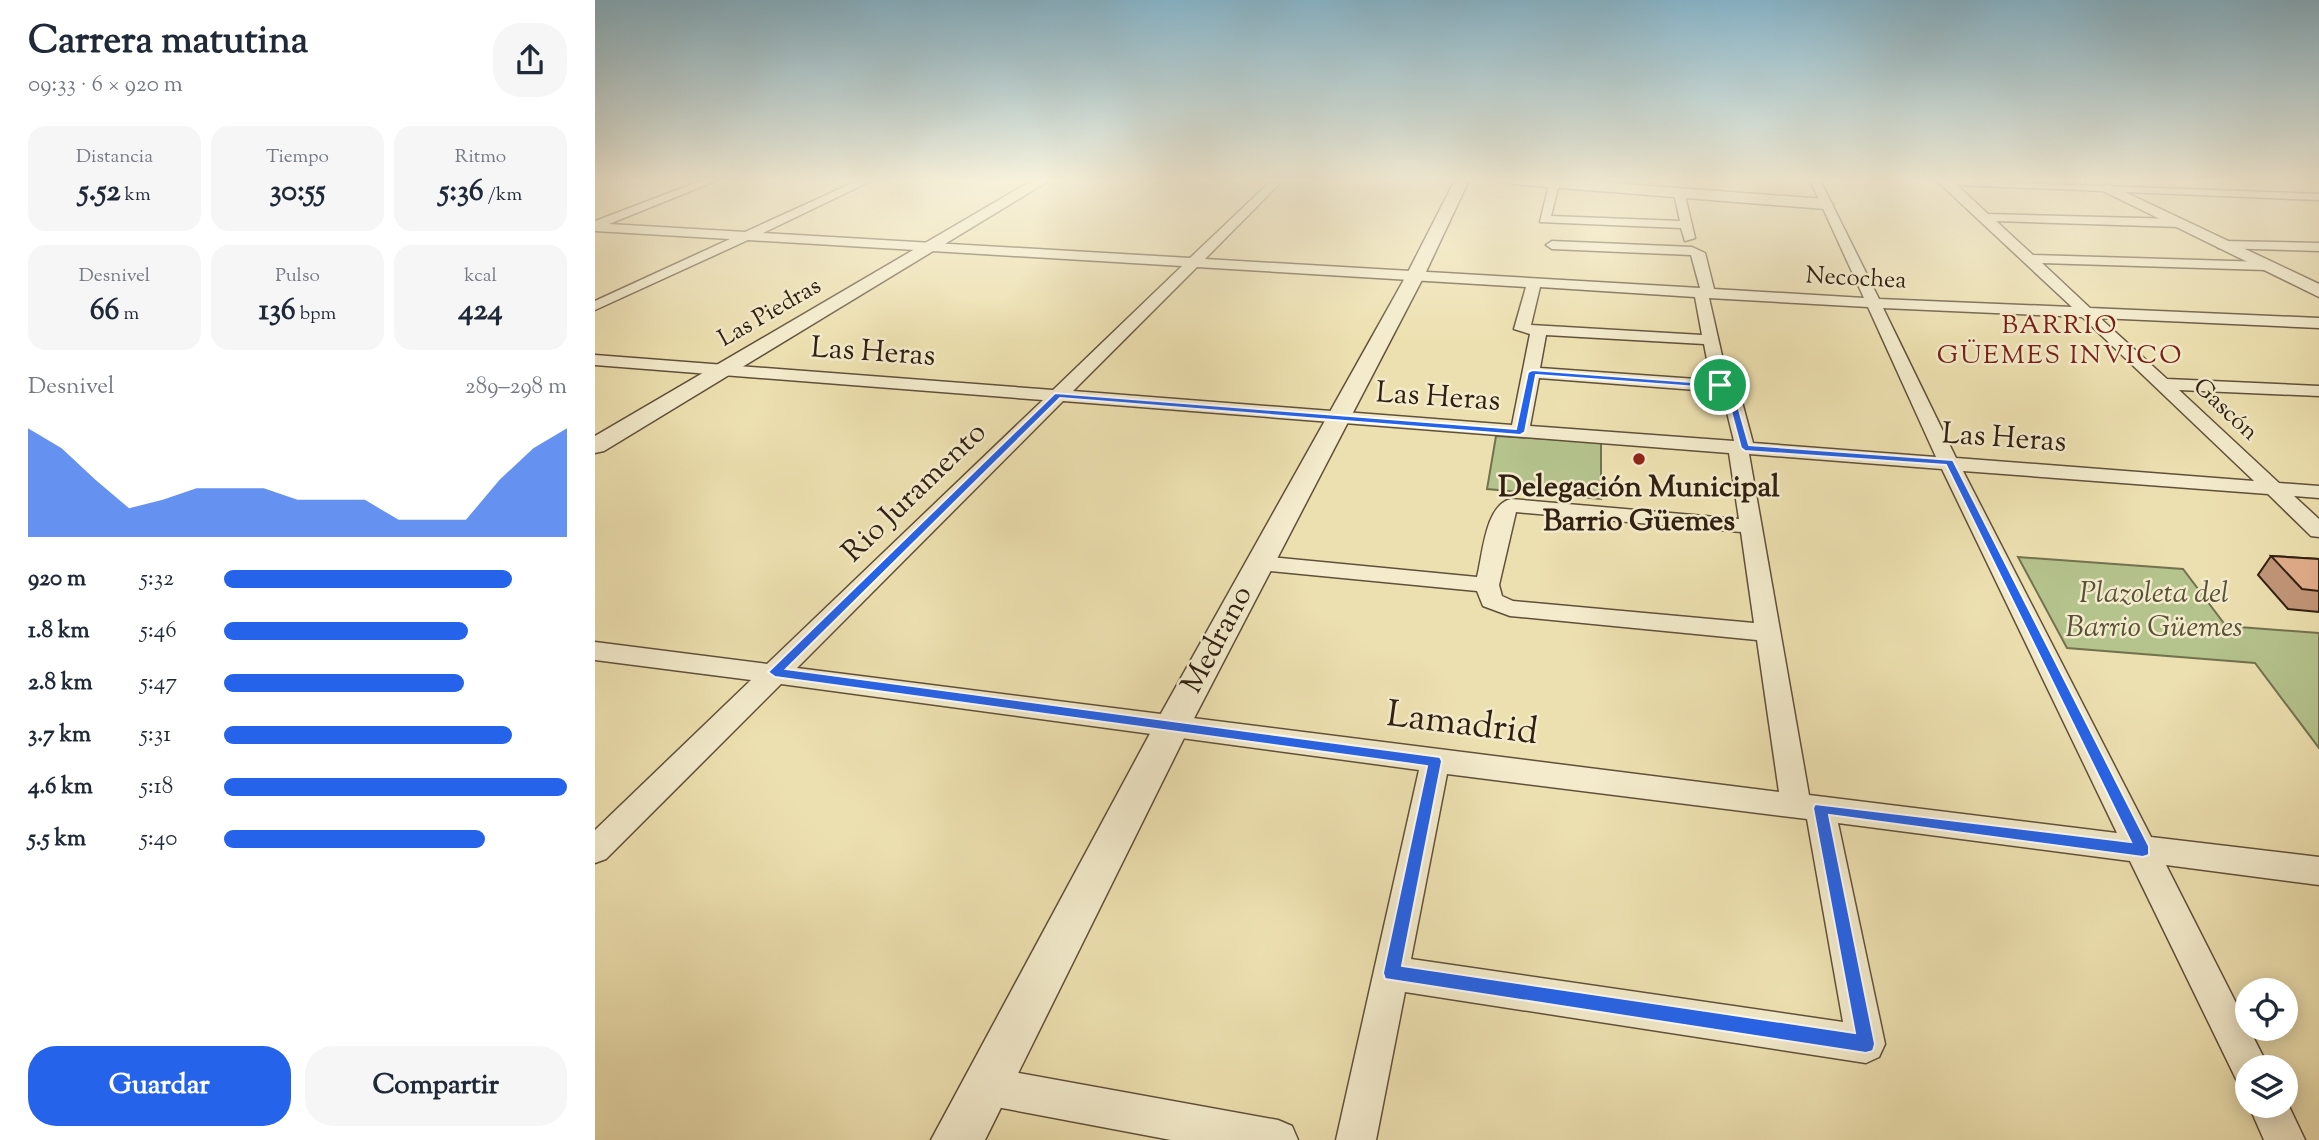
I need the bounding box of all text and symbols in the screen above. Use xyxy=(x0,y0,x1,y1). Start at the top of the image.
text: Carrera matutina xyxy=(28,16,308,70)
button: share xyxy=(493,23,567,97)
text: 09:33 · 6 × 920 m xyxy=(28,69,183,102)
text: Distancia xyxy=(76,144,153,171)
text: Tiempo xyxy=(266,144,329,171)
text: Ritmo xyxy=(455,144,506,171)
text: 5.52 xyxy=(78,171,121,214)
text: 30:55 xyxy=(269,171,326,214)
text: 5:36 xyxy=(439,171,484,214)
text: km xyxy=(121,182,151,209)
text: /km xyxy=(484,182,522,209)
street label: Necochea xyxy=(1805,259,1907,299)
text: Desnivel xyxy=(79,263,150,290)
text: Pulso xyxy=(275,263,320,290)
text: kcal xyxy=(464,263,497,290)
street label: Las Piedras xyxy=(712,270,828,356)
text: 66 xyxy=(90,290,120,333)
text: 136 xyxy=(259,290,296,333)
text: 424 xyxy=(458,290,503,333)
text: m xyxy=(120,301,139,328)
text: bpm xyxy=(296,301,336,328)
district label: BARRIO GÜEMES INVICO xyxy=(1937,308,2183,375)
street label: Las Heras xyxy=(809,327,937,379)
pin xyxy=(1690,355,1750,415)
icon: arrive xyxy=(1701,366,1739,404)
text: Desnivel xyxy=(28,371,114,404)
text: 289–298 m xyxy=(465,371,567,404)
street label: Gascón xyxy=(2185,371,2265,449)
street label: Las Heras xyxy=(1374,372,1502,424)
street label: Rio Juramento xyxy=(833,413,997,573)
street label: Las Heras xyxy=(1940,413,2068,465)
marker: Delegación Municipal Barrio Güemes xyxy=(1631,451,1647,467)
place label: Delegación Municipal Barrio Güemes xyxy=(1498,467,1780,544)
text: 920 m xyxy=(28,563,86,596)
text: 5:32 xyxy=(140,563,174,596)
park label: Plazoleta del Barrio Güemes xyxy=(2065,573,2243,650)
street label: Medrano xyxy=(1172,578,1264,702)
text: 1.8 km xyxy=(28,615,90,648)
text: 5:46 xyxy=(140,615,177,648)
text: 2.8 km xyxy=(28,667,93,700)
text: 5:47 xyxy=(140,667,177,700)
street label: Lamadrid xyxy=(1383,689,1541,761)
text: 3.7 km xyxy=(28,719,91,752)
text: 5:31 xyxy=(140,719,171,752)
text: 4.6 km xyxy=(28,771,93,804)
text: 5:18 xyxy=(140,771,173,804)
text: 5.5 km xyxy=(28,823,86,856)
text: 5:40 xyxy=(140,823,177,856)
map controls xyxy=(2235,978,2298,1118)
button: locate xyxy=(2235,978,2298,1041)
button: Guardar xyxy=(28,1046,291,1126)
button: Compartir xyxy=(305,1046,567,1126)
button: layers xyxy=(2235,1055,2298,1118)

